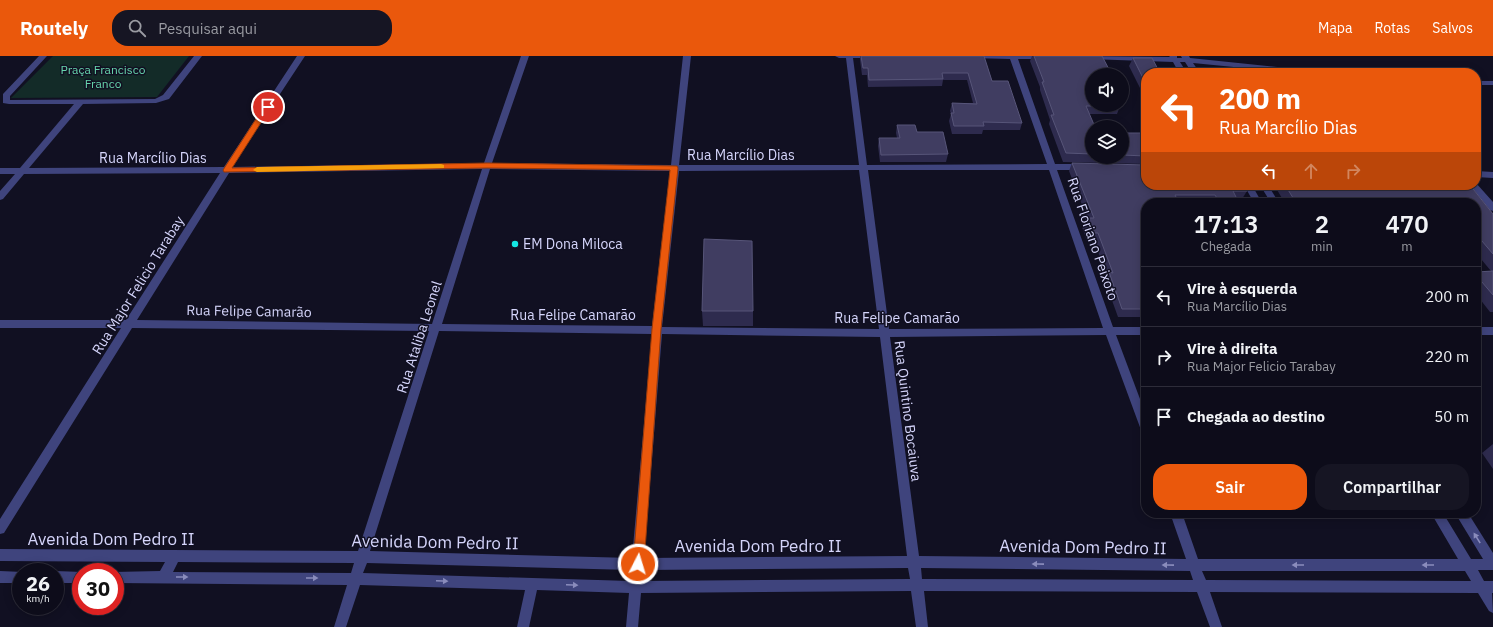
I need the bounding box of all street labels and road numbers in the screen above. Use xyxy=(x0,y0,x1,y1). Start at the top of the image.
street label: Rua Marcílio Dias xyxy=(687,146,795,164)
street label: Rua Marcílio Dias xyxy=(99,149,207,167)
street label: Rua Floriano Peixoto xyxy=(1063,175,1123,303)
street label: Rua Major Felicio Tarabay xyxy=(88,212,188,358)
street label: Rua Ataliba Leonel xyxy=(392,278,446,395)
street label: Rua Felipe Camarão xyxy=(186,301,312,321)
street label: Rua Felipe Camarão xyxy=(510,306,636,324)
street label: Rua Felipe Camarão xyxy=(834,309,960,327)
street label: Rua Quintino Bocaiuva xyxy=(890,340,926,483)
street label: Avenida Dom Pedro II xyxy=(27,528,195,550)
street label: Avenida Dom Pedro II xyxy=(351,530,519,554)
street label: Avenida Dom Pedro II xyxy=(674,535,842,557)
street label: Avenida Dom Pedro II xyxy=(999,535,1167,559)

